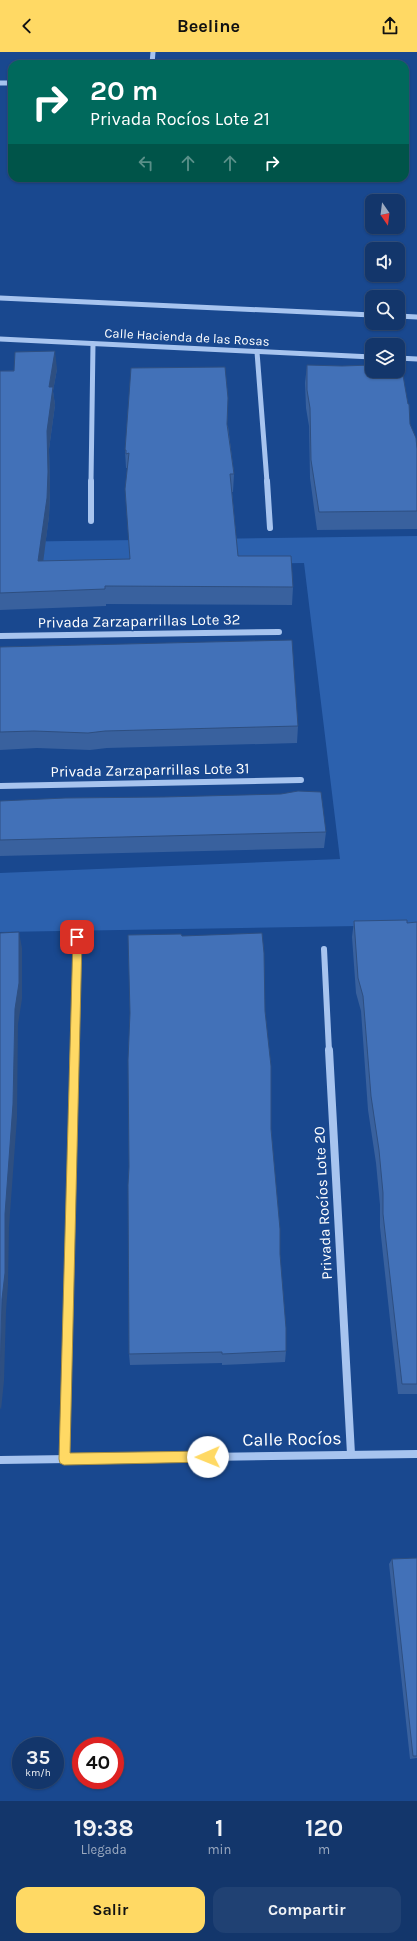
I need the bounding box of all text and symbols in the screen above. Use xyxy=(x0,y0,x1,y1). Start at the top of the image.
icon: back xyxy=(16,15,38,37)
text: Beeline xyxy=(177,15,240,37)
icon: share xyxy=(379,15,401,37)
text: 20 m xyxy=(90,74,158,107)
icon: right xyxy=(24,76,76,128)
text: Privada Rocíos Lote 21 xyxy=(90,108,270,130)
icon: left xyxy=(135,152,157,174)
icon: ahead xyxy=(177,152,199,174)
icon: ahead xyxy=(219,152,241,174)
icon: right xyxy=(261,152,283,174)
north arrow xyxy=(365,194,405,234)
map controls xyxy=(365,194,405,378)
button: sound xyxy=(365,242,405,282)
button: search xyxy=(365,290,405,330)
street label: Calle Hacienda de las Rosas xyxy=(104,325,270,349)
button: layers xyxy=(365,338,405,378)
street label: Privada Zarzaparrillas Lote 32 xyxy=(37,610,241,632)
street label: Privada Zarzaparrillas Lote 31 xyxy=(50,759,250,781)
pin xyxy=(60,920,94,954)
icon: arrive xyxy=(66,926,88,948)
street label: Privada Rocíos Lote 20 xyxy=(310,1126,336,1280)
street label: Calle Rocíos xyxy=(242,1427,342,1451)
position arrow xyxy=(187,1436,229,1478)
speed limit sign: 40 xyxy=(72,1737,124,1789)
text: 35 xyxy=(26,1746,50,1769)
text: km/h xyxy=(25,1767,51,1779)
text: 19:38 xyxy=(74,1814,134,1842)
text: 1 xyxy=(215,1814,224,1842)
text: 120 xyxy=(305,1814,343,1842)
text: Llegada xyxy=(81,1842,127,1857)
text: min xyxy=(207,1842,231,1857)
text: m xyxy=(318,1842,330,1857)
button: Salir xyxy=(16,1887,205,1933)
button: Compartir xyxy=(213,1887,401,1933)

